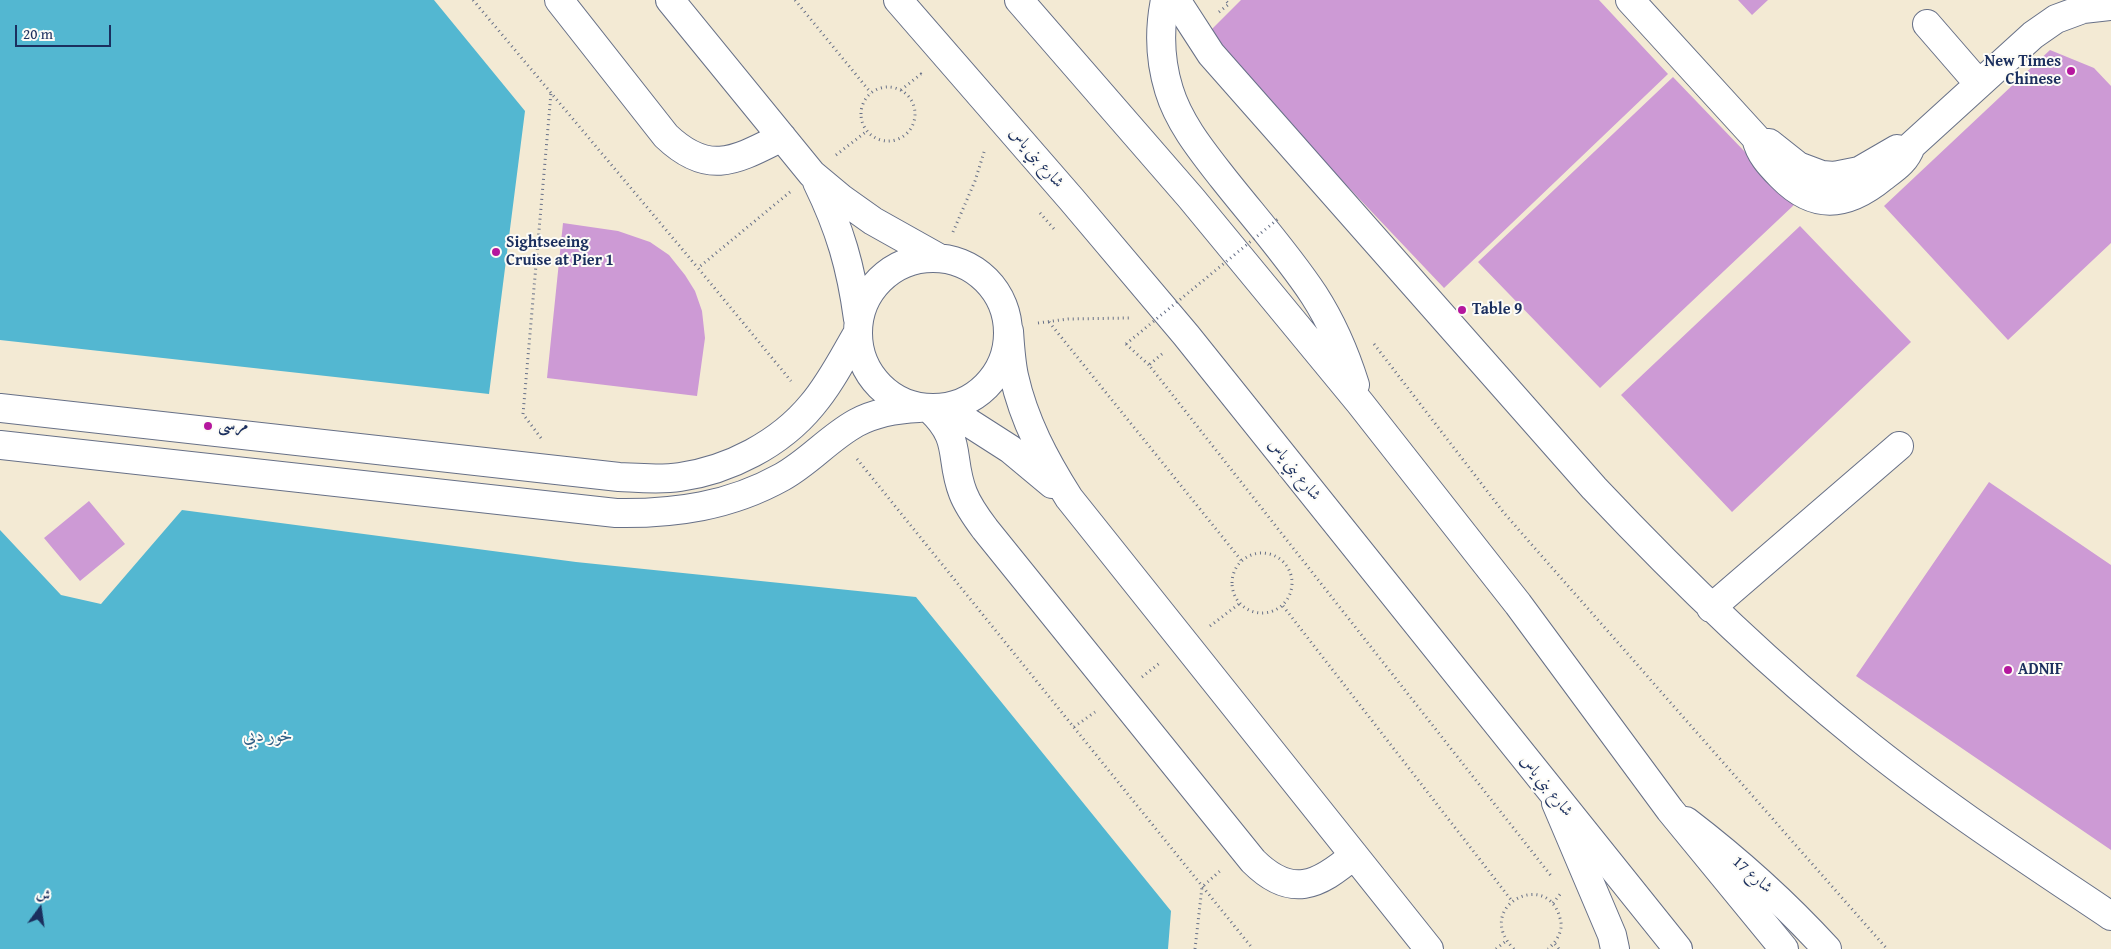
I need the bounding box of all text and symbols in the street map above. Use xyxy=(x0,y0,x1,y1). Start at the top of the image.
scale bar xyxy=(18,15,114,47)
text: 20 m xyxy=(23,23,53,44)
place label: New Times Chinese xyxy=(1985,52,2061,90)
marker: New Times Chinese xyxy=(2065,65,2077,77)
street label: شارع بني ياس xyxy=(1005,124,1067,192)
place label: Sightseeing Cruise at Pier 1 xyxy=(506,233,614,271)
marker: Sightseeing Cruise at Pier 1 xyxy=(490,246,502,258)
place label: Table 9 xyxy=(1472,300,1522,320)
marker: Table 9 xyxy=(1456,304,1468,316)
place label: مرسی xyxy=(218,416,248,436)
marker: مرسی xyxy=(202,420,214,432)
street label: شارع بني ياس xyxy=(1263,435,1325,505)
place label: ADNIF xyxy=(2018,660,2063,680)
marker: ADNIF xyxy=(2002,664,2014,676)
water label: خور دبي xyxy=(243,725,293,747)
street label: شارع بني ياس xyxy=(1515,751,1577,821)
street label: شارع 17 xyxy=(1728,852,1776,898)
text: ش xyxy=(34,883,53,906)
north arrow xyxy=(15,884,65,934)

